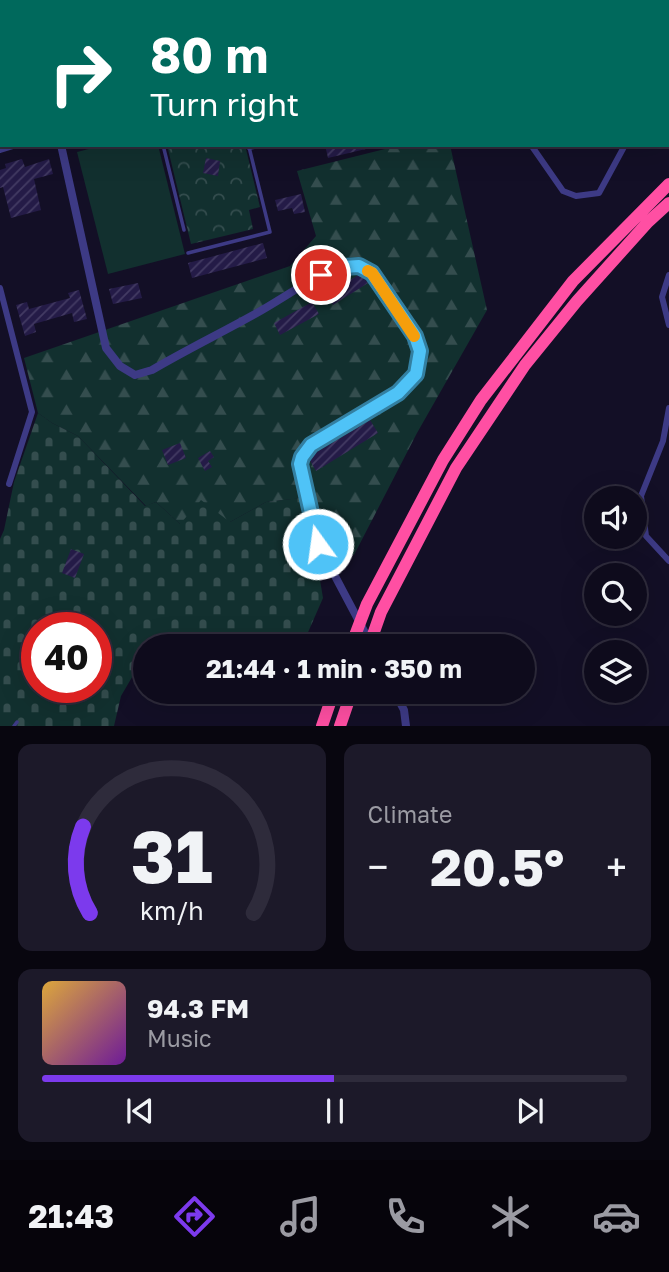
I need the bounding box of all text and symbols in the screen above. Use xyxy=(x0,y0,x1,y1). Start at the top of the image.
text: 80 m xyxy=(150,25,268,84)
icon: right xyxy=(35,28,126,119)
text: Turn right xyxy=(150,85,299,123)
pin xyxy=(291,245,351,305)
icon: arrive xyxy=(302,256,340,294)
map controls xyxy=(584,486,647,703)
button: sound xyxy=(584,486,647,549)
position arrow xyxy=(281,507,355,581)
button: search xyxy=(584,563,647,626)
speed limit sign: 40 xyxy=(21,612,112,703)
button: layers xyxy=(584,640,647,703)
text: 21:44 · 1 min · 350 m xyxy=(206,653,462,684)
text: Climate xyxy=(368,800,452,828)
text: 31 xyxy=(131,813,213,900)
text: 20.5° xyxy=(430,835,564,897)
text: − xyxy=(368,844,388,889)
text: + xyxy=(606,844,627,889)
text: km/h xyxy=(140,895,204,926)
text: 94.3 FM xyxy=(147,993,249,1024)
text: Music xyxy=(147,1024,212,1052)
icon: previous xyxy=(121,1092,159,1130)
icon: pause xyxy=(316,1092,354,1130)
icon: next xyxy=(511,1092,549,1130)
icon: directions xyxy=(170,1192,219,1241)
icon: music xyxy=(276,1192,325,1241)
icon: phone xyxy=(381,1192,430,1241)
icon: climate xyxy=(486,1192,535,1241)
icon: car xyxy=(592,1192,641,1241)
text: 21:43 xyxy=(28,1197,114,1235)

